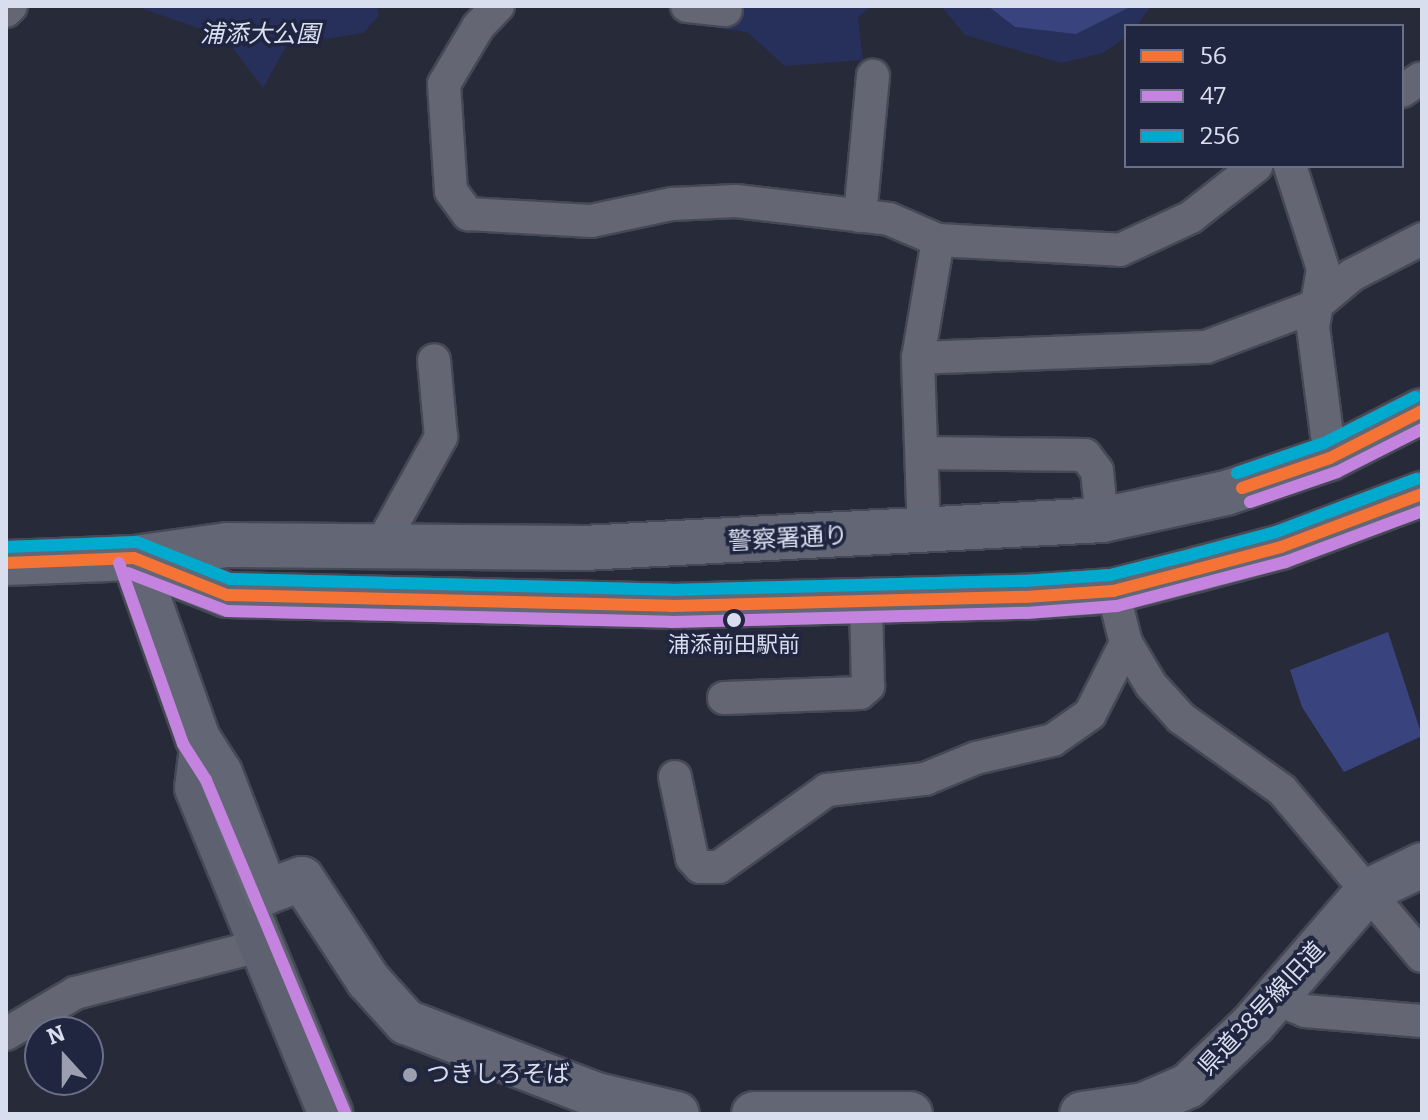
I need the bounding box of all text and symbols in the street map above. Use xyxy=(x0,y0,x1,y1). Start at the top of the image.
park label: 浦添大公園 xyxy=(200,21,320,49)
legend xyxy=(1124,24,1404,168)
text: 56 xyxy=(1200,42,1227,70)
text: 47 xyxy=(1200,82,1226,110)
text: 256 xyxy=(1200,122,1240,150)
street label: 警察署通り xyxy=(727,521,849,557)
marker: 浦添前田駅前 xyxy=(726,612,742,628)
place label: 浦添前田駅前 xyxy=(668,632,800,658)
street label: 県道38号線旧道 xyxy=(1193,936,1331,1082)
north arrow xyxy=(24,1016,104,1096)
text: N xyxy=(43,1019,69,1051)
place label: つきしろそば xyxy=(426,1061,570,1089)
marker: つきしろそば xyxy=(401,1066,419,1084)

